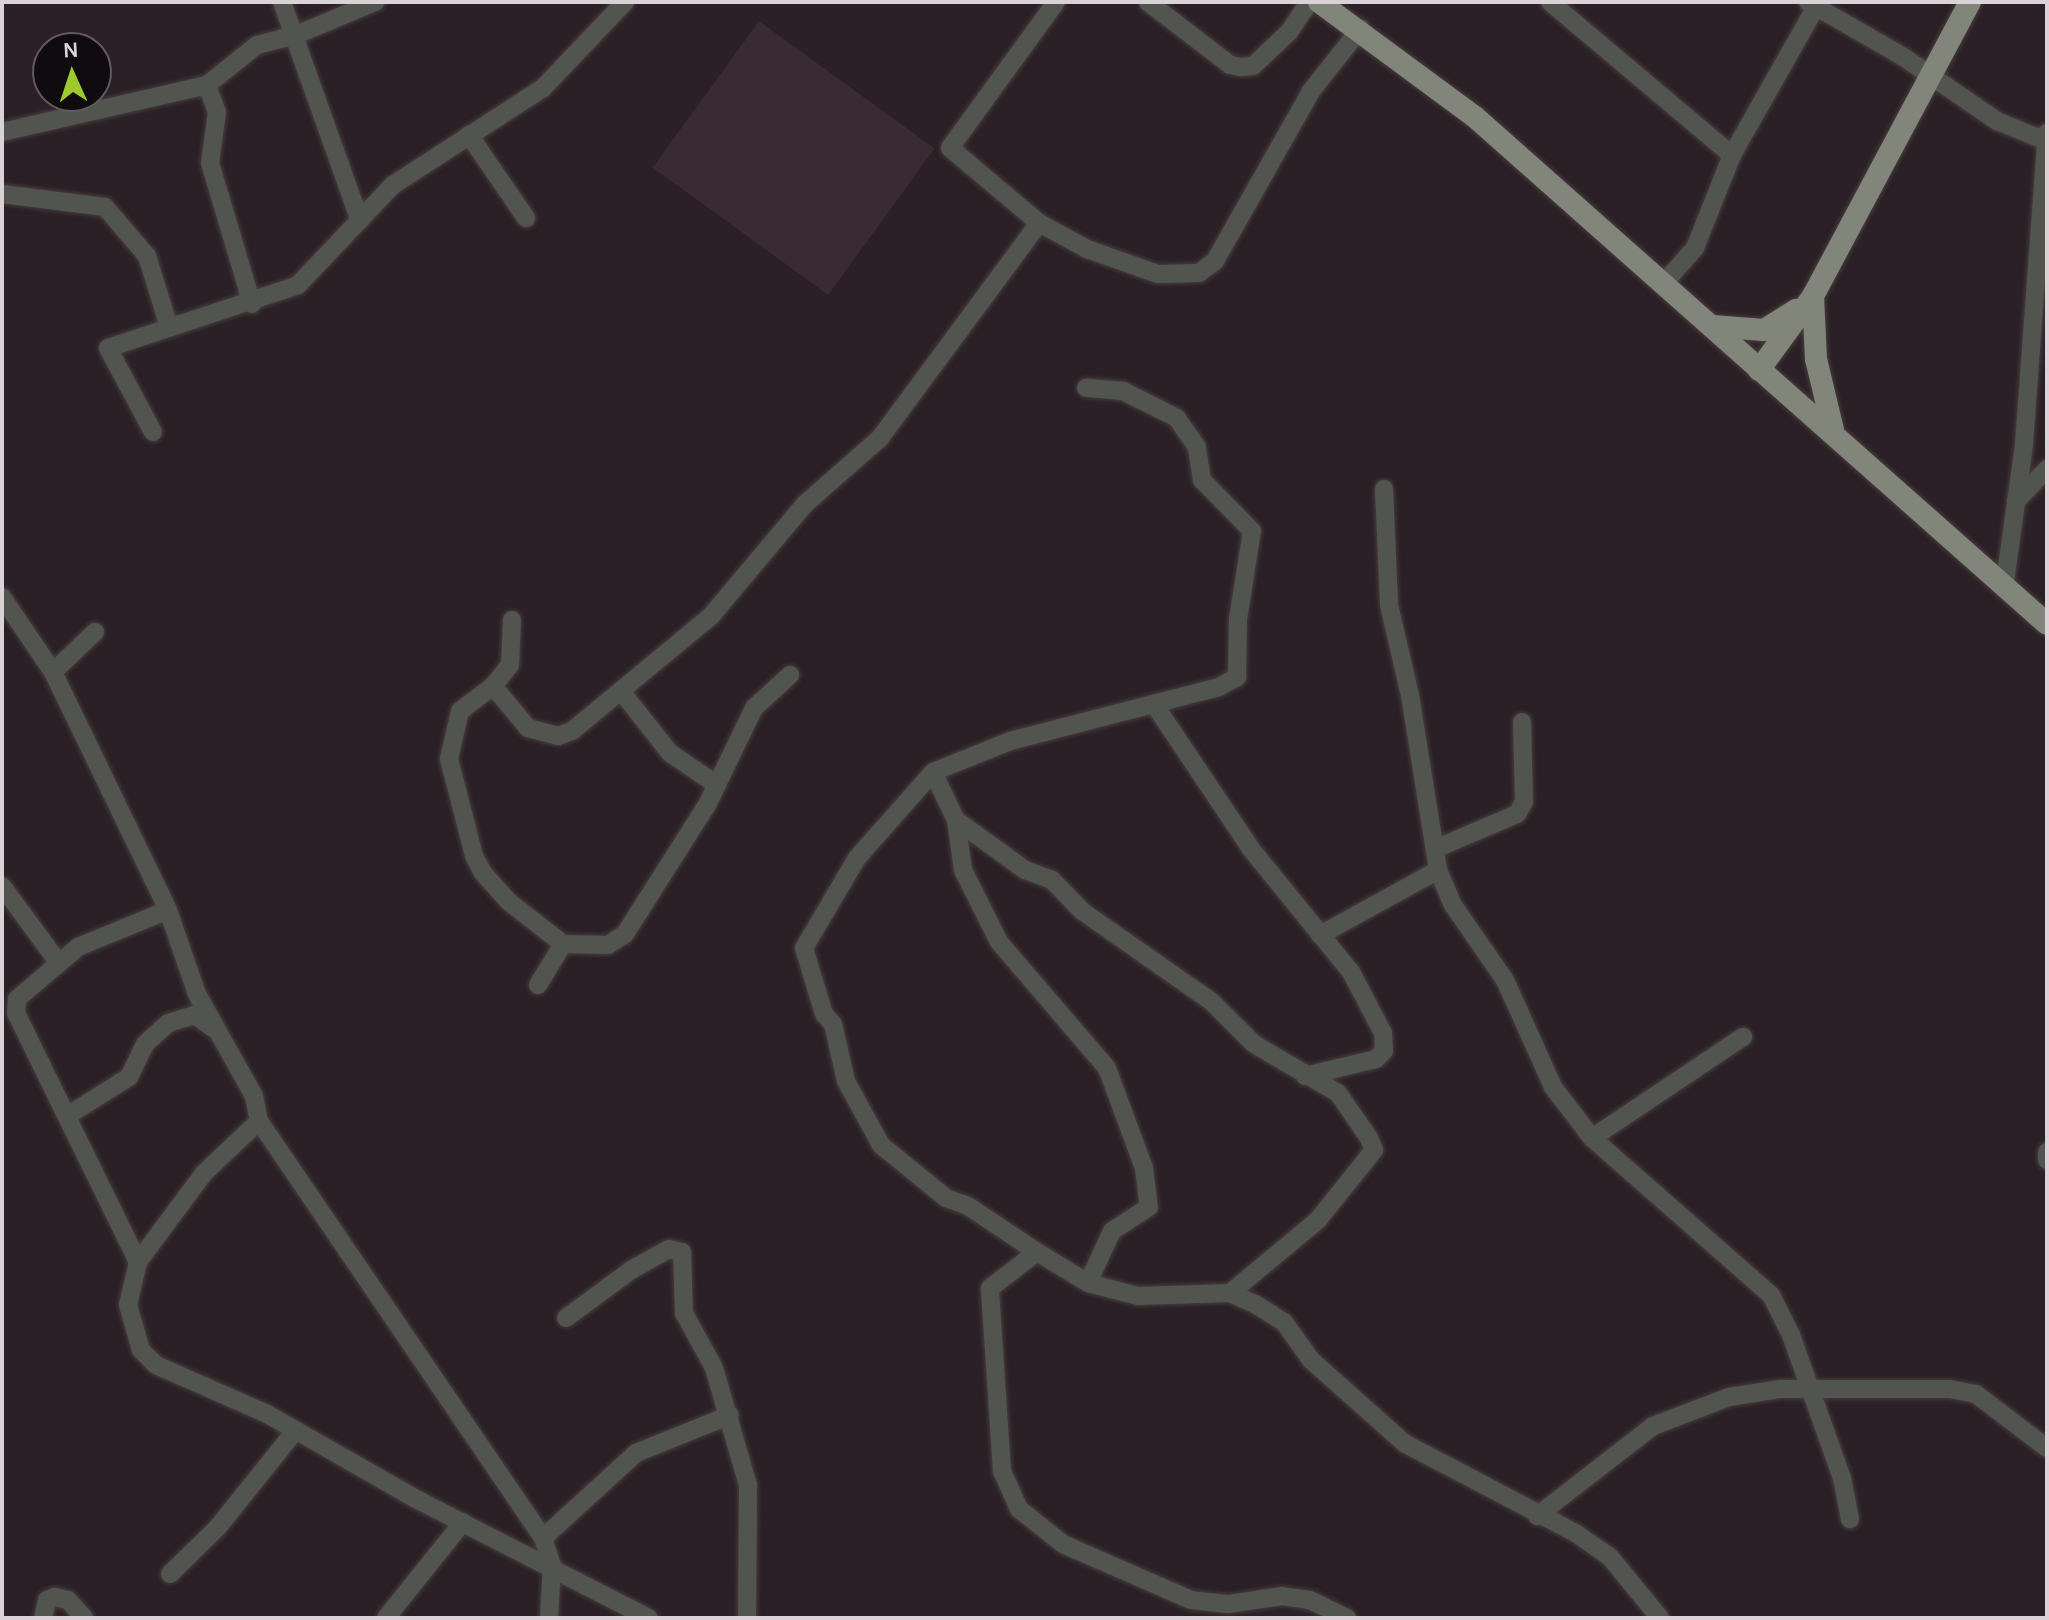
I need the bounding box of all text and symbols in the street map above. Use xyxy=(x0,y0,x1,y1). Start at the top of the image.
north arrow xyxy=(32,32,112,112)
text: N xyxy=(62,37,79,63)

